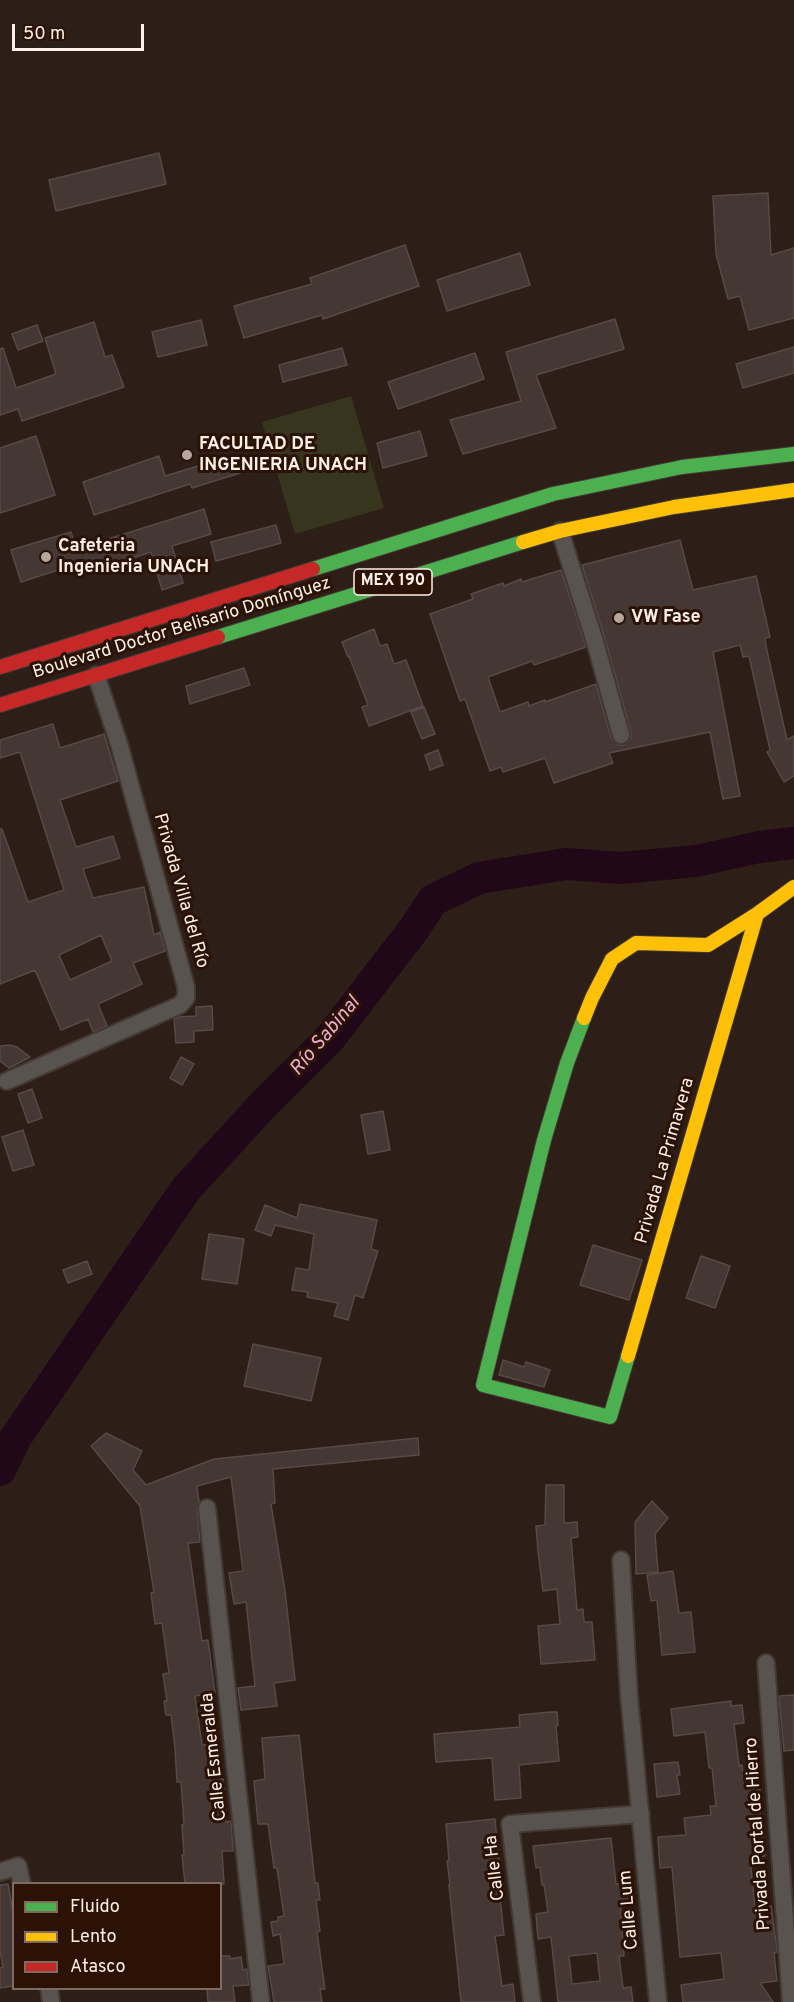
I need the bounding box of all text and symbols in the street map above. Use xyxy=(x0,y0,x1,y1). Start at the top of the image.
scale bar xyxy=(15,12,147,50)
text: 50 m xyxy=(23,23,65,46)
place label: FACULTAD DE INGENIERIA UNACH xyxy=(199,434,367,476)
marker: FACULTAD DE INGENIERIA UNACH xyxy=(180,448,194,462)
place label: Cafeteria Ingenieria UNACH xyxy=(58,536,209,578)
marker: Cafeteria Ingenieria UNACH xyxy=(39,550,53,564)
road number: MEX 190 xyxy=(354,569,432,595)
street label: Boulevard Doctor Belisario Domínguez xyxy=(30,573,334,685)
place label: VW Fase xyxy=(631,607,701,629)
marker: VW Fase xyxy=(612,611,626,625)
street label: Privada Villa del Río xyxy=(148,811,212,971)
water label: Río Sabinal xyxy=(286,992,366,1082)
street label: Privada La Primavera xyxy=(632,1076,700,1246)
street label: Calle Esmeralda xyxy=(198,1692,232,1822)
street label: Privada Portal de Hierro xyxy=(741,1737,777,1931)
street label: Calle Ha xyxy=(481,1834,511,1902)
street label: Calle Lum xyxy=(616,1869,644,1951)
legend xyxy=(12,1882,222,1990)
text: Fluido xyxy=(70,1896,120,1919)
text: Lento xyxy=(70,1926,116,1949)
text: Atasco xyxy=(70,1956,126,1979)

